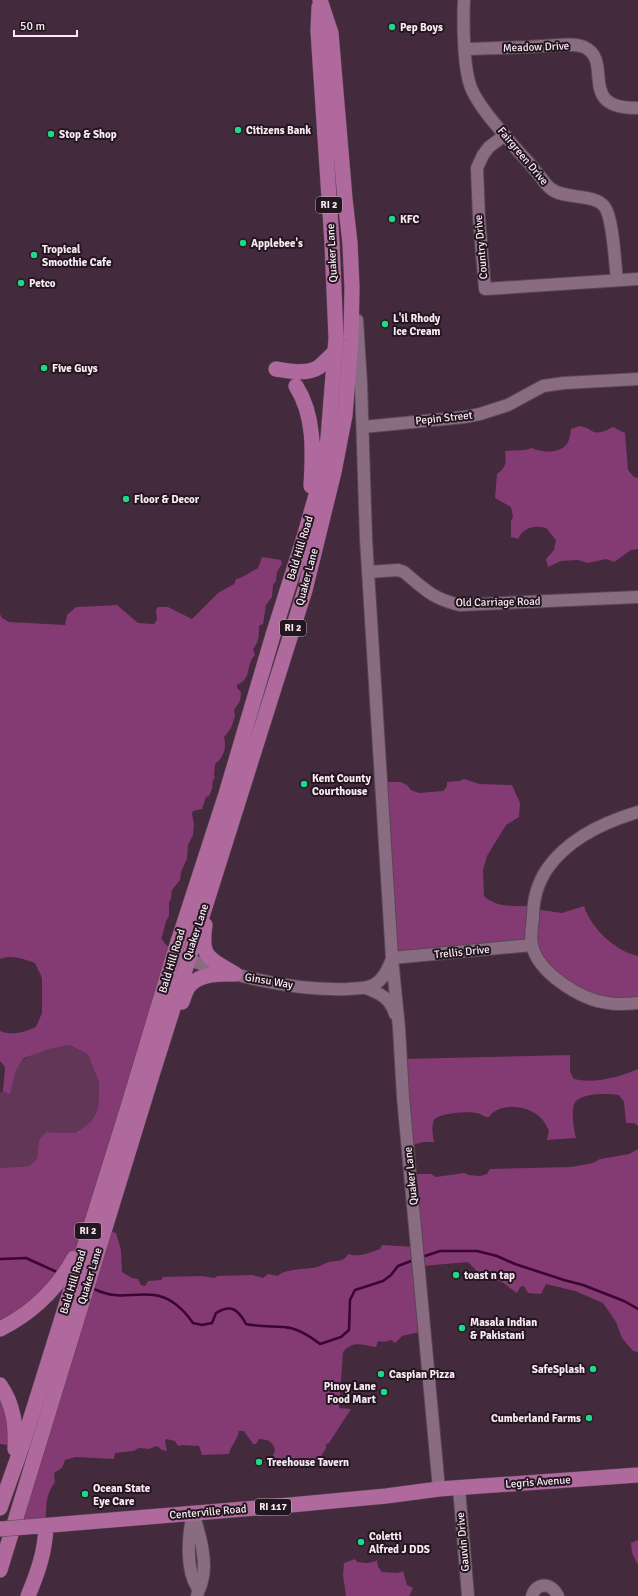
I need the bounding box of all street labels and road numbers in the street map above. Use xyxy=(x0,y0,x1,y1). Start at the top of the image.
street label: Meadow Drive xyxy=(503,39,569,55)
street label: Fairgreen Drive xyxy=(495,124,551,188)
road number: RI 2 xyxy=(316,197,342,213)
street label: Country Drive xyxy=(472,214,490,280)
street label: Quaker Lane xyxy=(324,223,340,283)
street label: Pepin Street xyxy=(415,409,473,427)
street label: Bald Hill Road xyxy=(284,514,316,582)
street label: Quaker Lane xyxy=(293,547,321,607)
street label: Old Carriage Road xyxy=(455,595,541,609)
road number: RI 2 xyxy=(280,620,306,636)
street label: Quaker Lane xyxy=(181,902,211,962)
street label: Bald Hill Road xyxy=(156,927,188,995)
street label: Trellis Drive xyxy=(434,943,490,961)
street label: Ginsu Way xyxy=(244,970,295,992)
street label: Quaker Lane xyxy=(401,1146,421,1206)
road number: RI 2 xyxy=(75,1223,101,1239)
street label: Quaker Lane xyxy=(75,1246,105,1306)
street label: Bald Hill Road xyxy=(57,1248,89,1316)
street label: Legris Avenue xyxy=(505,1473,571,1491)
road number: RI 117 xyxy=(255,1499,291,1515)
street label: Centerville Road xyxy=(169,1502,247,1522)
street label: Gauvin Drive xyxy=(454,1512,472,1572)

